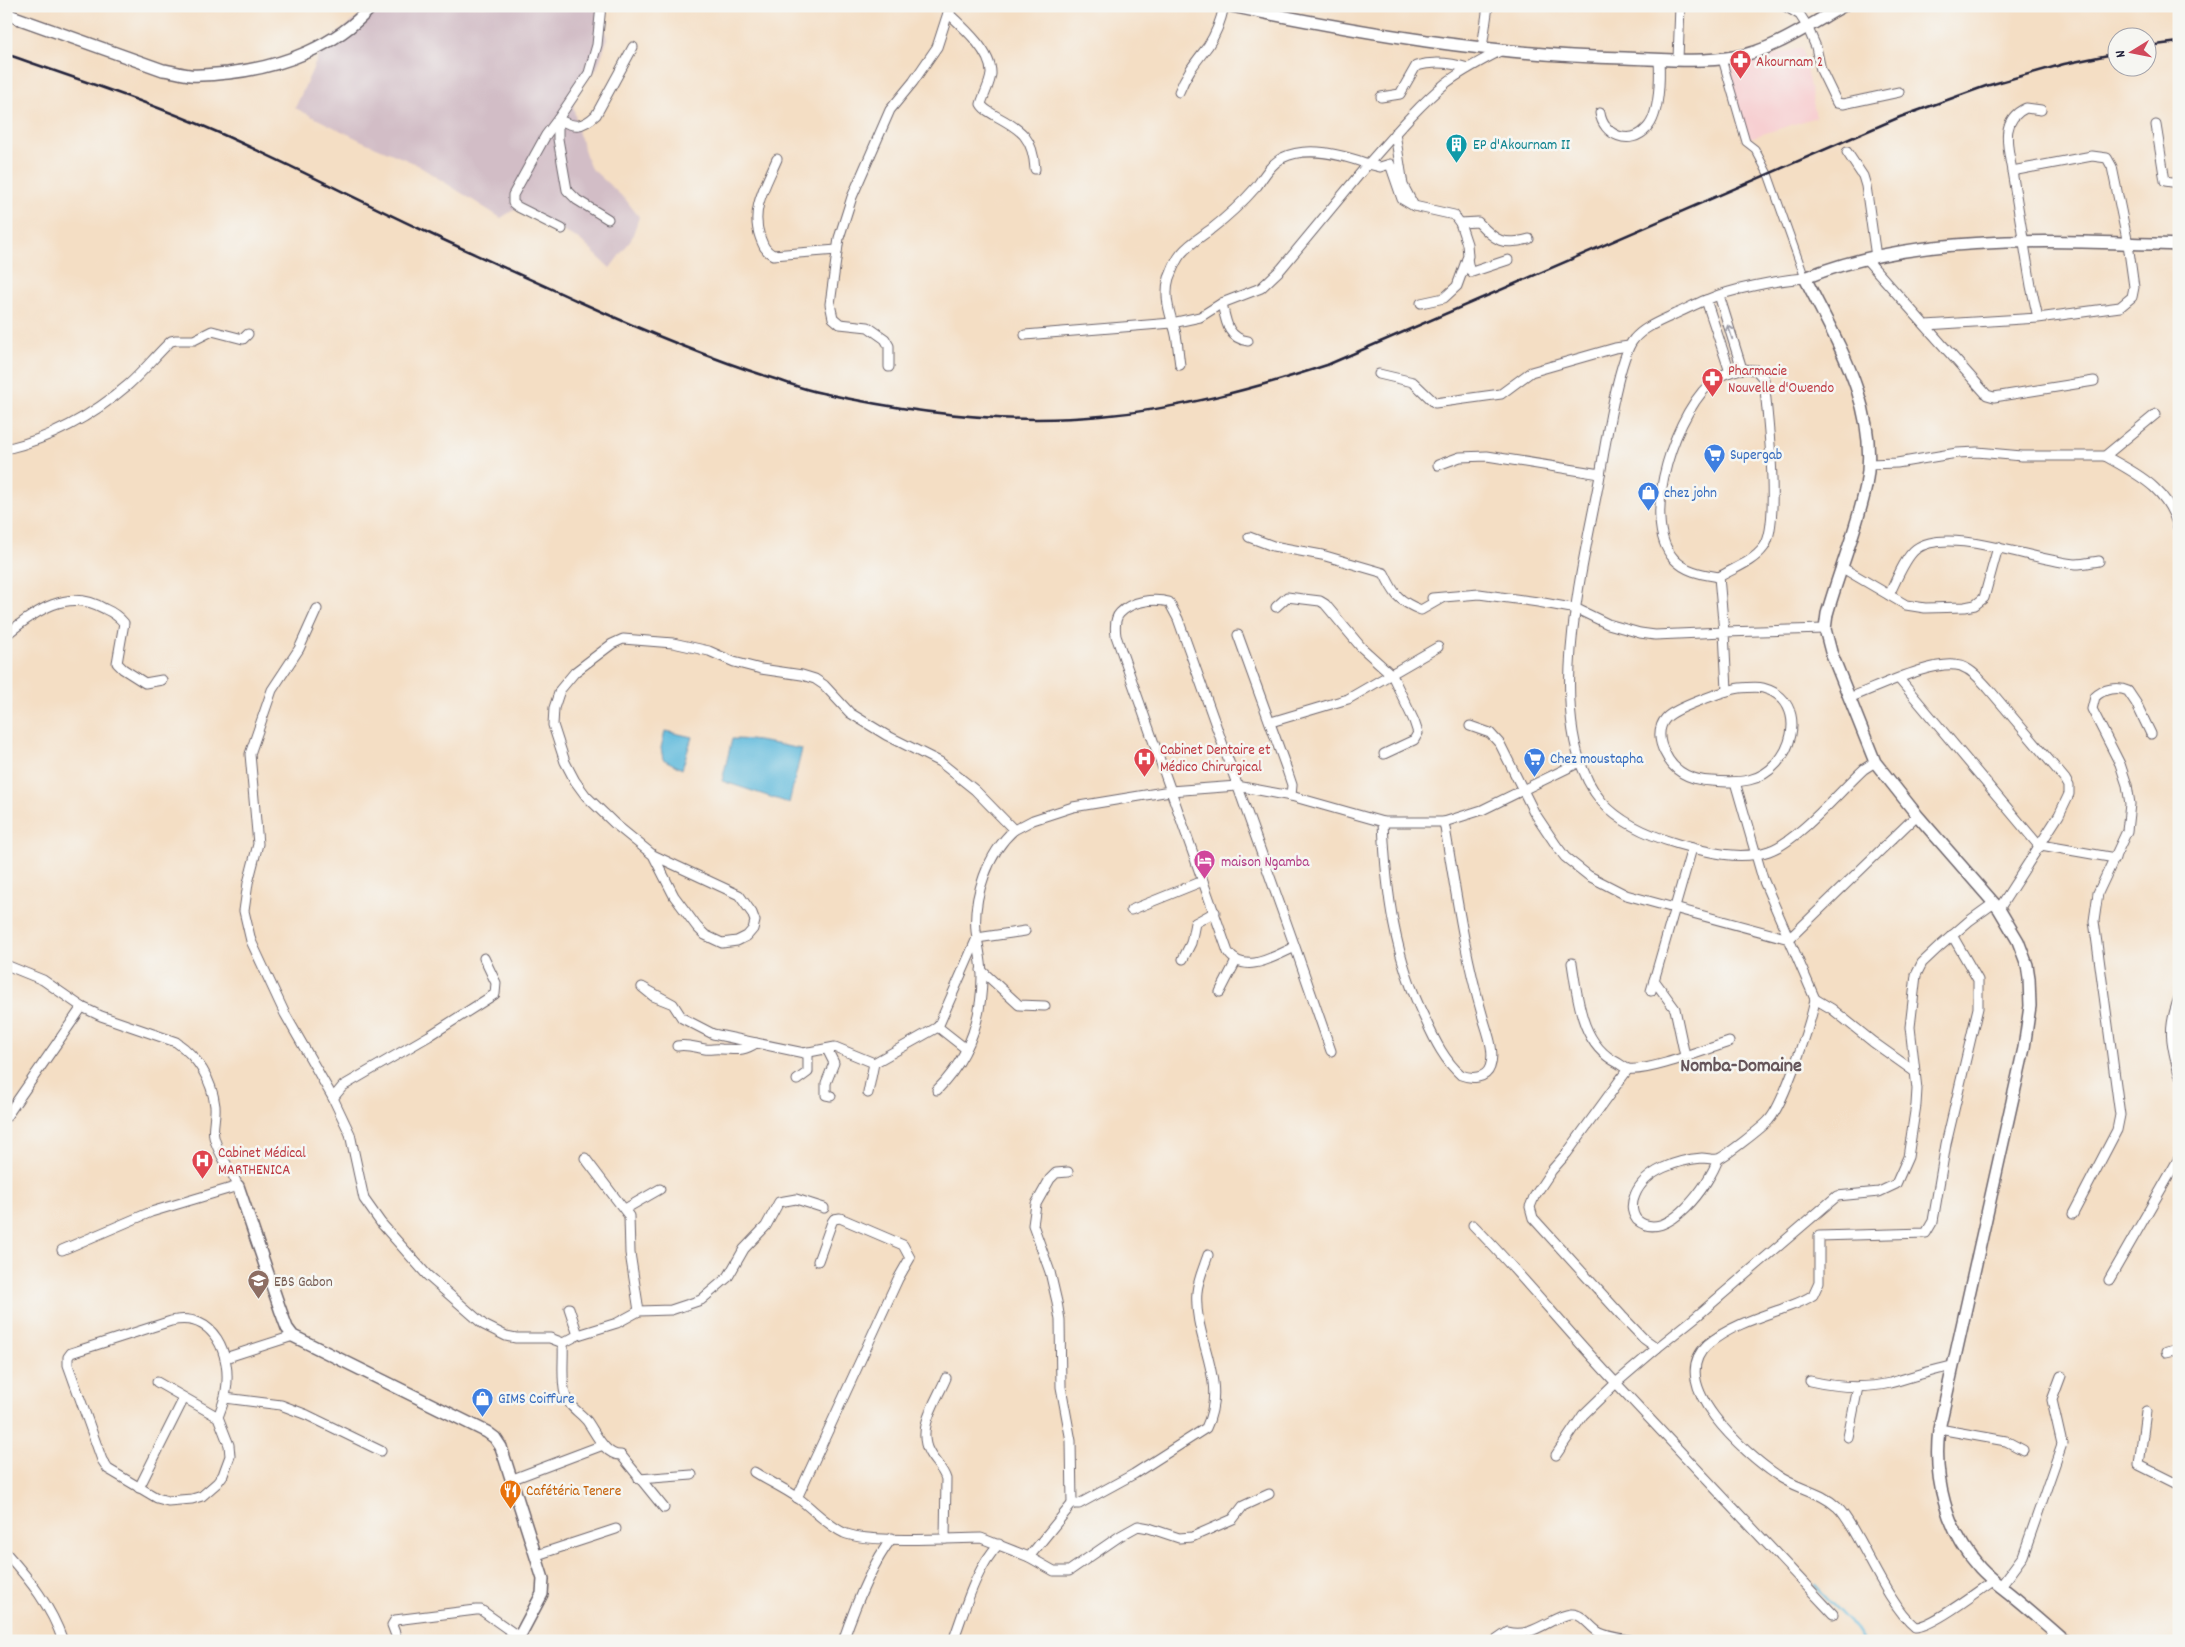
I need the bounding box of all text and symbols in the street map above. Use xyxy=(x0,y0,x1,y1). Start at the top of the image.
north arrow xyxy=(2108,28,2158,78)
pharmacy icon: Akournam 2 xyxy=(1728,49,1752,80)
text: N xyxy=(2111,49,2132,59)
place label: Akournam 2 xyxy=(1756,52,1823,74)
building icon: EP d'Akournam II xyxy=(1445,132,1469,163)
place label: EP d'Akournam II xyxy=(1473,135,1570,157)
one-way arrow xyxy=(1725,324,1735,340)
place label: Pharmacie Nouvelle d'Owendo xyxy=(1728,361,1834,400)
pharmacy icon: Pharmacie Nouvelle d'Owendo xyxy=(1700,367,1724,398)
supermarket icon: Supergab xyxy=(1702,442,1726,473)
place label: Supergab xyxy=(1730,445,1782,467)
shop icon: chez john xyxy=(1636,480,1660,511)
place label: chez john xyxy=(1664,483,1717,505)
place label: Cabinet Dentaire et Médico Chirurgical xyxy=(1160,740,1271,779)
hospital icon: Cabinet Dentaire et Médico Chirurgical xyxy=(1132,746,1156,777)
supermarket icon: Chez moustapha xyxy=(1522,746,1546,777)
place label: Chez moustapha xyxy=(1550,749,1644,771)
hotel icon: maison Ngamba xyxy=(1193,849,1217,880)
place label: maison Ngamba xyxy=(1221,852,1310,874)
district label: Nomba-Domaine xyxy=(1680,1053,1802,1081)
place label: Cabinet Médical MARTHENICA xyxy=(218,1143,306,1182)
hospital icon: Cabinet Médical MARTHENICA xyxy=(190,1149,214,1180)
school or university icon: EBS Gabon xyxy=(246,1269,270,1300)
place label: EBS Gabon xyxy=(274,1272,333,1294)
shop icon: GIMS Coiffure xyxy=(470,1386,494,1417)
place label: GIMS Coiffure xyxy=(498,1389,575,1411)
restaurant icon: Cafétéria Tenere xyxy=(498,1478,522,1509)
place label: Cafétéria Tenere xyxy=(526,1481,622,1503)

